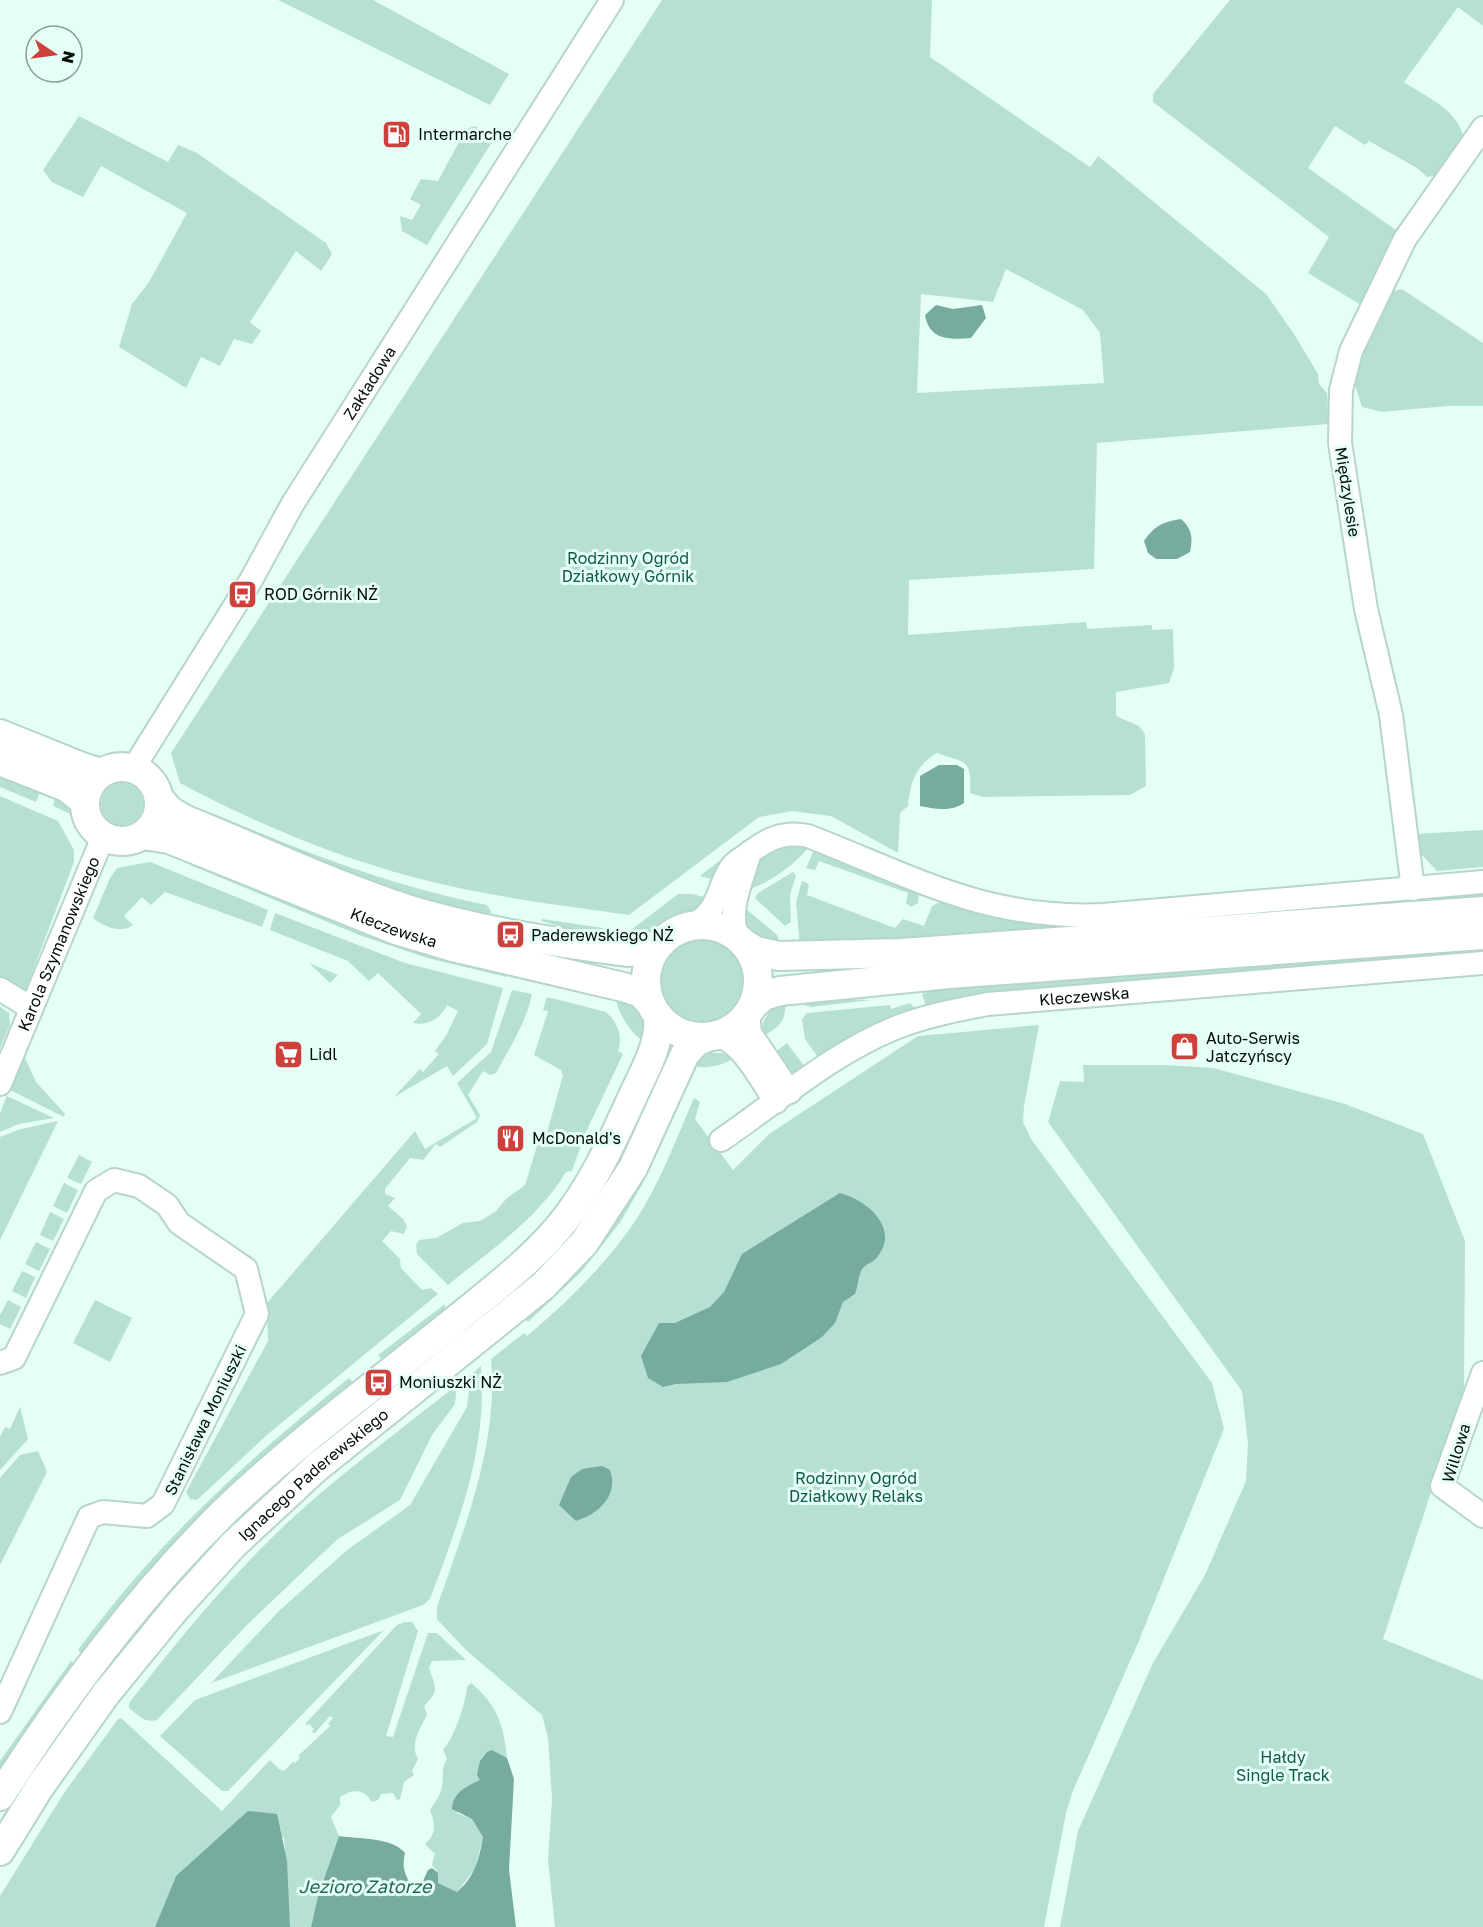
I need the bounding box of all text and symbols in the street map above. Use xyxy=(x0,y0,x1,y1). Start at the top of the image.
north arrow xyxy=(24,24,84,84)
text: N xyxy=(58,49,80,66)
fuel station icon: Intermarche xyxy=(381,118,413,150)
place label: Intermarche xyxy=(418,124,512,144)
street label: Zakładowa xyxy=(339,342,400,423)
street label: Międzylesie xyxy=(1331,446,1365,538)
park label: Rodzinny Ogród Działkowy Górnik xyxy=(562,548,694,586)
bus stop icon: ROD Górnik NŻ xyxy=(227,578,259,610)
place label: ROD Górnik NŻ xyxy=(264,584,378,604)
street label: Karola Szymanowskiego xyxy=(13,853,104,1034)
street label: Kleczewska xyxy=(348,903,440,952)
bus stop icon: Paderewskiego NŻ xyxy=(494,919,526,951)
place label: Paderewskiego NŻ xyxy=(531,925,674,945)
street label: Kleczewska xyxy=(1038,982,1130,1010)
place label: Auto-Serwis Jatczyńscy xyxy=(1206,1028,1300,1066)
shop icon: Auto-Serwis Jatczyńscy xyxy=(1169,1031,1201,1063)
supermarket icon: Lidl xyxy=(272,1038,304,1070)
place label: Lidl xyxy=(309,1044,337,1064)
restaurant icon: McDonald's xyxy=(495,1122,527,1154)
place label: McDonald's xyxy=(532,1128,621,1148)
street label: Stanisława Moniuszki xyxy=(160,1341,250,1499)
bus stop icon: Moniuszki NŻ xyxy=(362,1366,394,1398)
place label: Moniuszki NŻ xyxy=(399,1372,502,1392)
street label: Ignacego Paderewskiego xyxy=(234,1404,392,1545)
street label: Willowa xyxy=(1438,1421,1474,1485)
park label: Rodzinny Ogród Działkowy Relaks xyxy=(789,1468,923,1506)
park label: Hałdy Single Track xyxy=(1236,1747,1330,1785)
water label: Jezioro Zatorze xyxy=(299,1875,433,1897)

